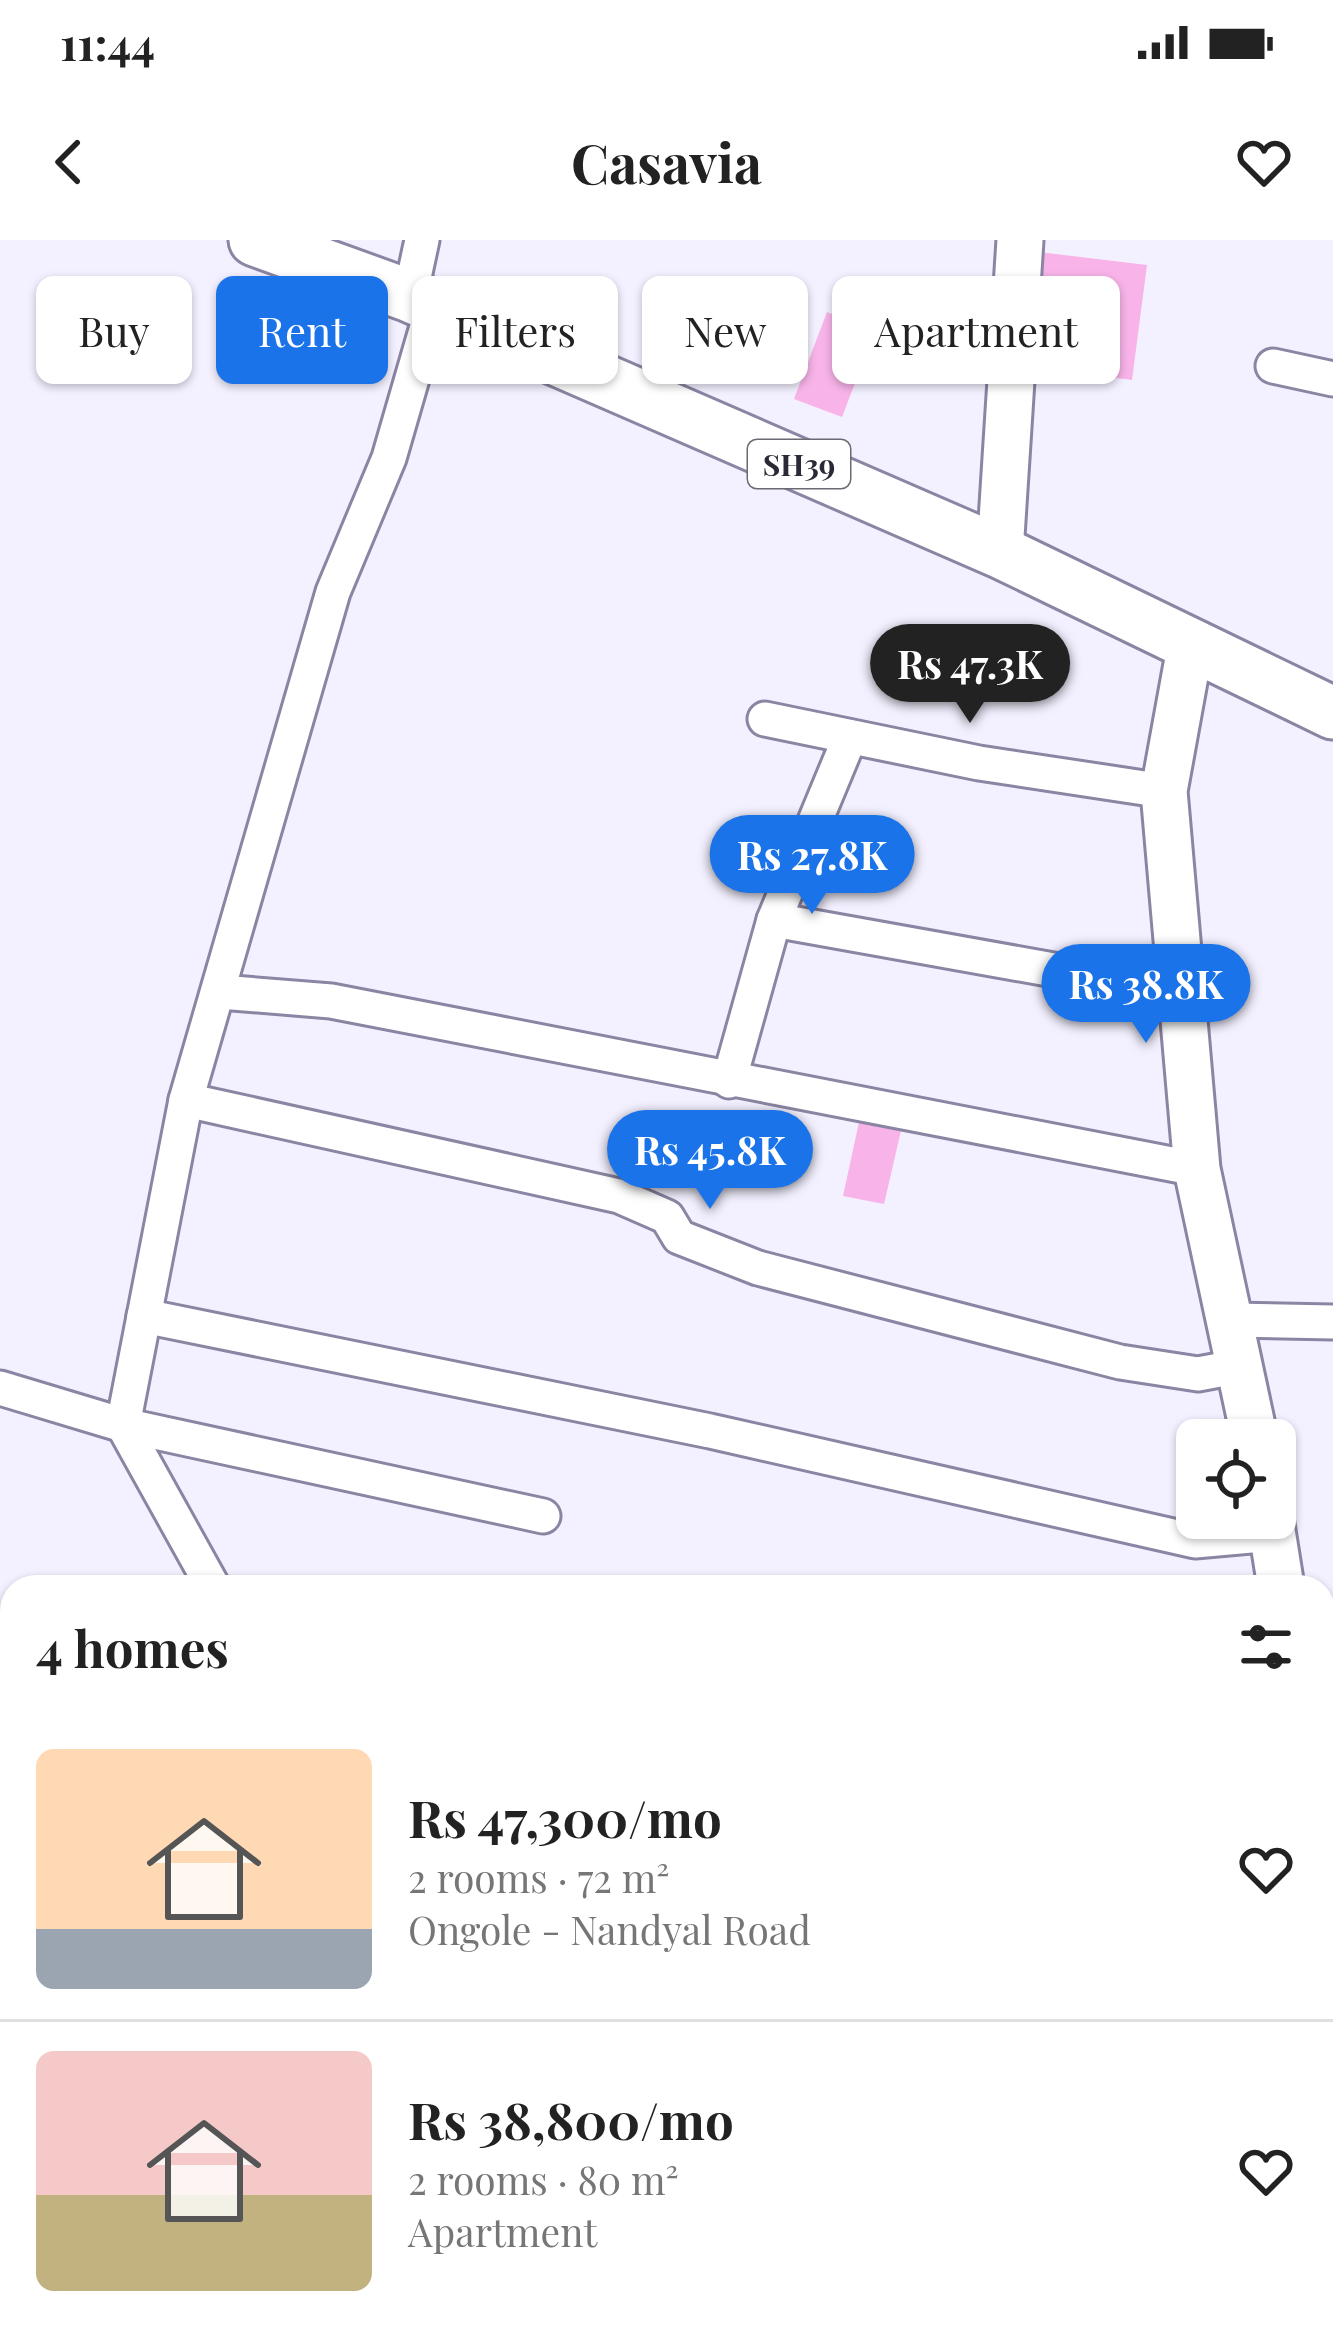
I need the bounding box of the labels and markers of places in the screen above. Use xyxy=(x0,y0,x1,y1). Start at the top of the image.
pin: Rs 47.3K xyxy=(846,624,1094,726)
pin: Rs 27.8K xyxy=(688,815,936,917)
pin: Rs 38.8K xyxy=(1022,944,1270,1046)
pin: Rs 45.8K xyxy=(586,1110,834,1212)

